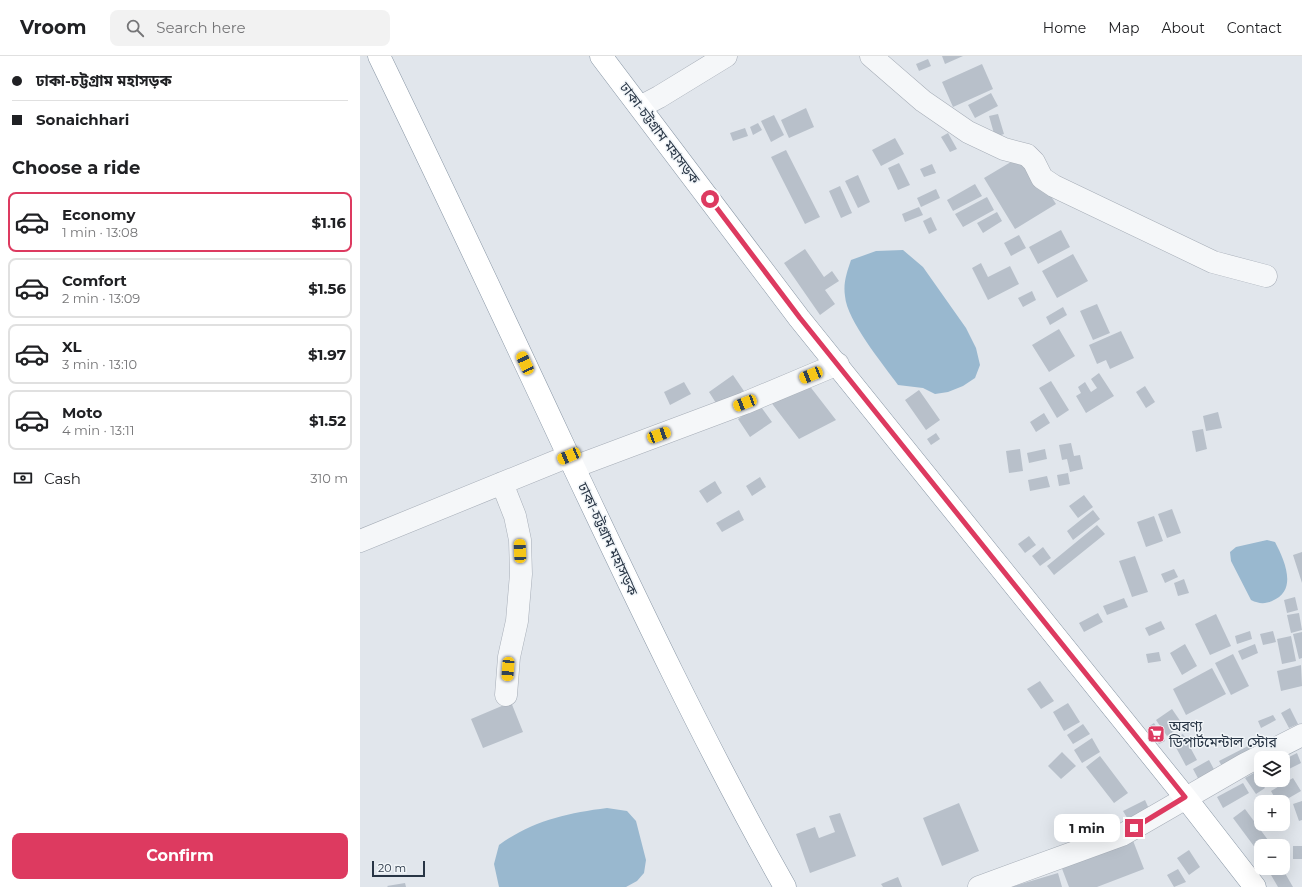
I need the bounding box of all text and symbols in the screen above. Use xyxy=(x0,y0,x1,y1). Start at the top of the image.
search box xyxy=(110,10,390,46)
text: Vroom xyxy=(20,16,86,39)
icon: search xyxy=(124,17,146,39)
text: Search here xyxy=(156,18,246,37)
text: Home xyxy=(1043,19,1086,37)
text: Map xyxy=(1108,19,1139,37)
text: About xyxy=(1161,19,1205,37)
text: Contact xyxy=(1227,19,1282,37)
text: ঢাকা-চট্টগ্রাম মহাসড়ক xyxy=(36,71,172,90)
street label: ঢাকা-চট্টগ্রাম মহাসড়ক xyxy=(615,78,704,188)
text: Sonaichhari xyxy=(36,110,129,129)
text: Choose a ride xyxy=(12,157,140,179)
route start xyxy=(701,190,719,208)
icon: car xyxy=(14,204,50,240)
text: Economy xyxy=(62,205,135,224)
text: $1.16 xyxy=(312,213,346,232)
text: 1 min · 13:08 xyxy=(62,224,138,240)
icon: car xyxy=(14,270,50,306)
text: Comfort xyxy=(62,271,127,290)
text: $1.56 xyxy=(308,279,346,298)
text: 2 min · 13:09 xyxy=(62,290,140,306)
icon: car xyxy=(14,336,50,372)
text: XL xyxy=(62,337,81,356)
text: $1.97 xyxy=(308,345,346,364)
car xyxy=(514,350,536,376)
text: 3 min · 13:10 xyxy=(62,356,137,372)
car xyxy=(798,365,824,385)
car xyxy=(732,393,758,413)
icon: car xyxy=(14,402,50,438)
text: Moto xyxy=(62,403,102,422)
text: $1.52 xyxy=(309,411,346,430)
text: 4 min · 13:11 xyxy=(62,422,134,438)
car xyxy=(646,425,672,445)
car xyxy=(556,446,582,466)
icon: cash xyxy=(12,467,34,489)
text: Cash xyxy=(44,469,81,488)
text: 310 m xyxy=(310,470,348,486)
street label: ঢাকা-চট্টগ্রাম মহাসড়ক xyxy=(574,479,642,599)
car xyxy=(514,539,526,563)
car xyxy=(501,657,515,681)
place label: অরণ্য ডিপার্টমেন্টাল স্টোর xyxy=(1168,717,1277,751)
supermarket icon: অরণ্য ডিপার্টমেন্টাল স্টোর xyxy=(1146,724,1166,744)
map controls xyxy=(1254,751,1290,875)
button: layers xyxy=(1254,751,1290,787)
button: + xyxy=(1254,795,1290,831)
callout: 1 min xyxy=(1054,814,1120,842)
route end xyxy=(1125,819,1143,837)
text: 1 min xyxy=(1069,820,1105,836)
button: Confirm xyxy=(12,833,348,879)
button: − xyxy=(1254,839,1290,875)
scale bar xyxy=(372,859,425,878)
text: 20 m xyxy=(378,861,406,875)

